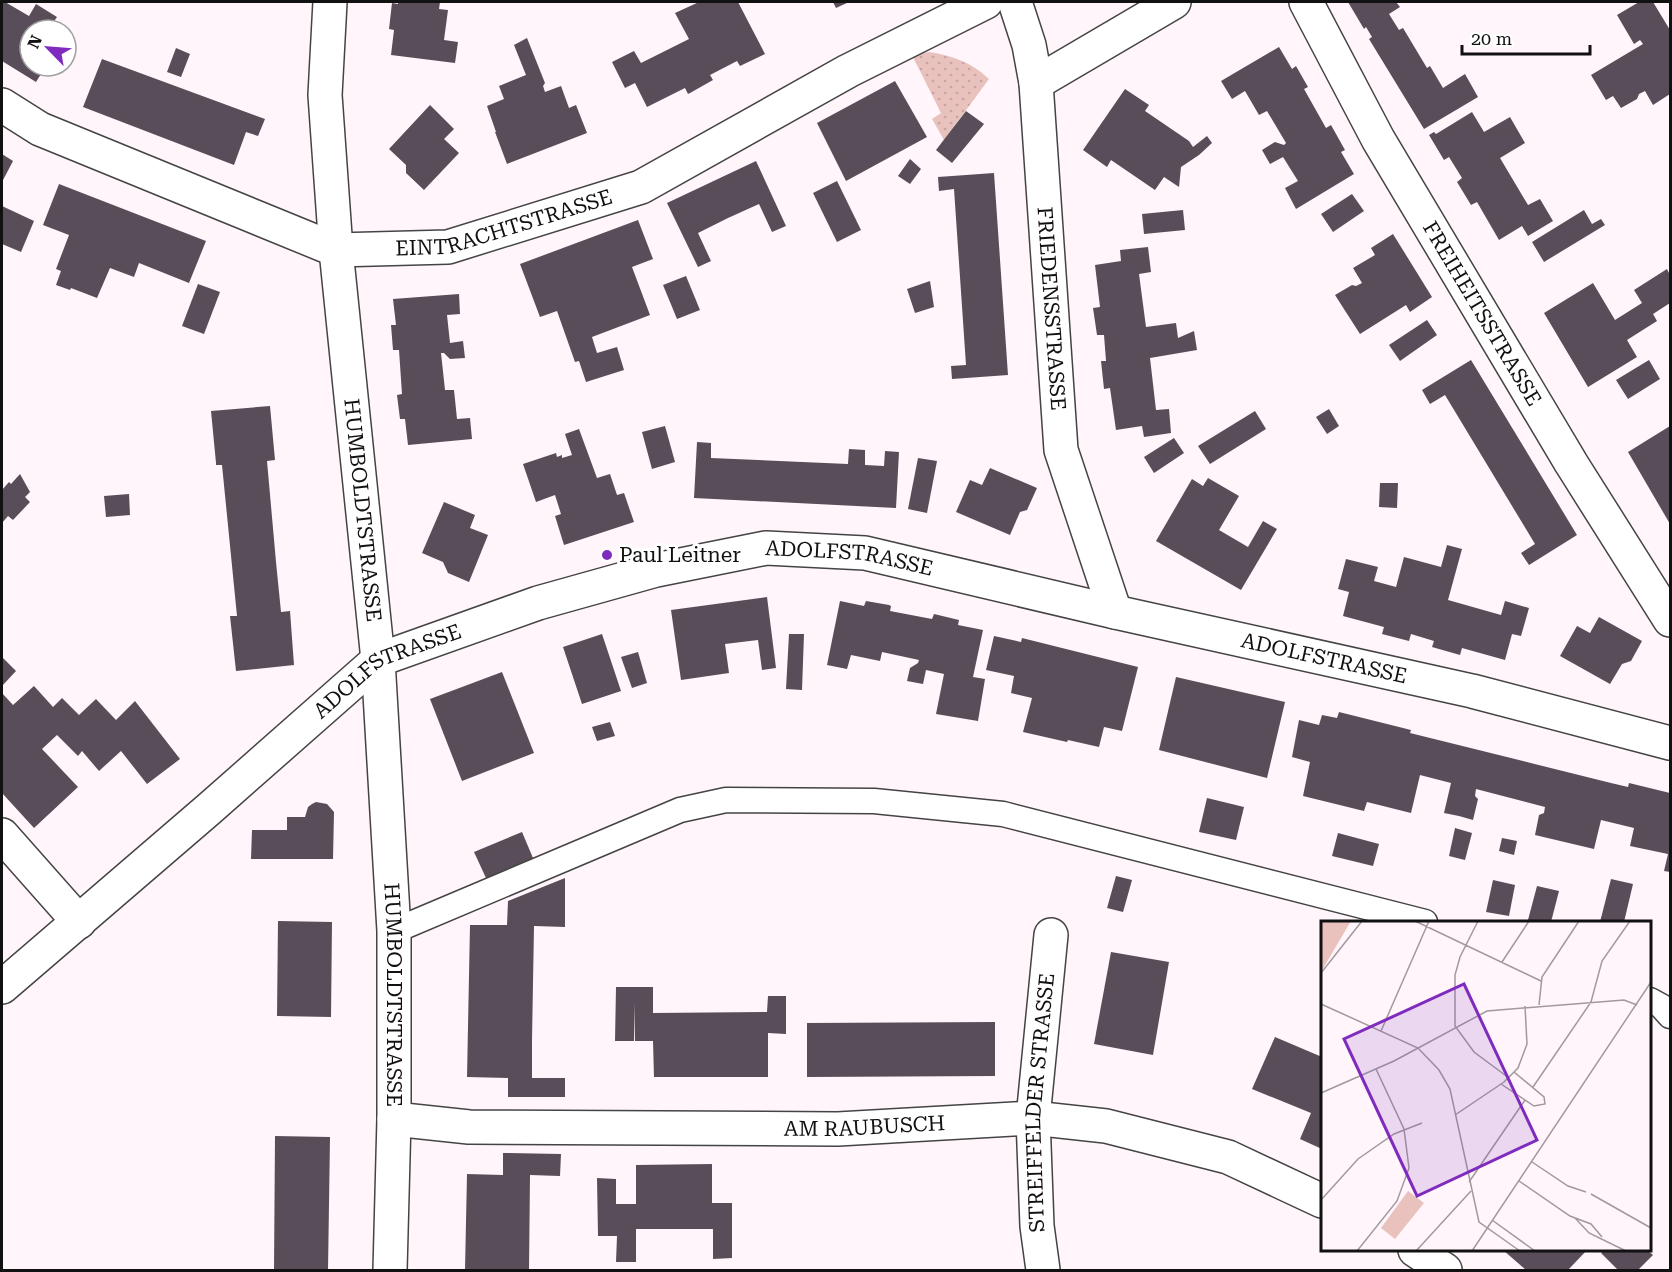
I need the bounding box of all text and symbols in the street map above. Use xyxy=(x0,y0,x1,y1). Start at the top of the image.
north arrow xyxy=(18,18,78,78)
scale bar xyxy=(1462,18,1590,56)
text: 20 m xyxy=(1471,28,1512,49)
text: N xyxy=(24,32,46,51)
street label: EINTRACHTSTRASSE xyxy=(395,185,615,260)
street label: FRIEDENSSTRASSE xyxy=(1032,206,1070,411)
street label: FREIHEITSSTRASSE xyxy=(1418,217,1546,410)
street label: HUMBOLDTSTRASSE xyxy=(339,397,386,623)
street label: ADOLFSTRASSE xyxy=(765,536,936,581)
place label: Paul Leitner xyxy=(619,543,741,567)
marker: Paul Leitner xyxy=(600,548,614,562)
street label: ADOLFSTRASSE xyxy=(309,619,464,723)
street label: ADOLFSTRASSE xyxy=(1239,628,1409,688)
street label: HUMBOLDTSTRASSE xyxy=(379,882,406,1107)
inset map xyxy=(1321,921,1651,1251)
street label: STREIFFELDER STRASSE xyxy=(1021,972,1059,1234)
street label: AM RAUBUSCH xyxy=(784,1111,946,1141)

